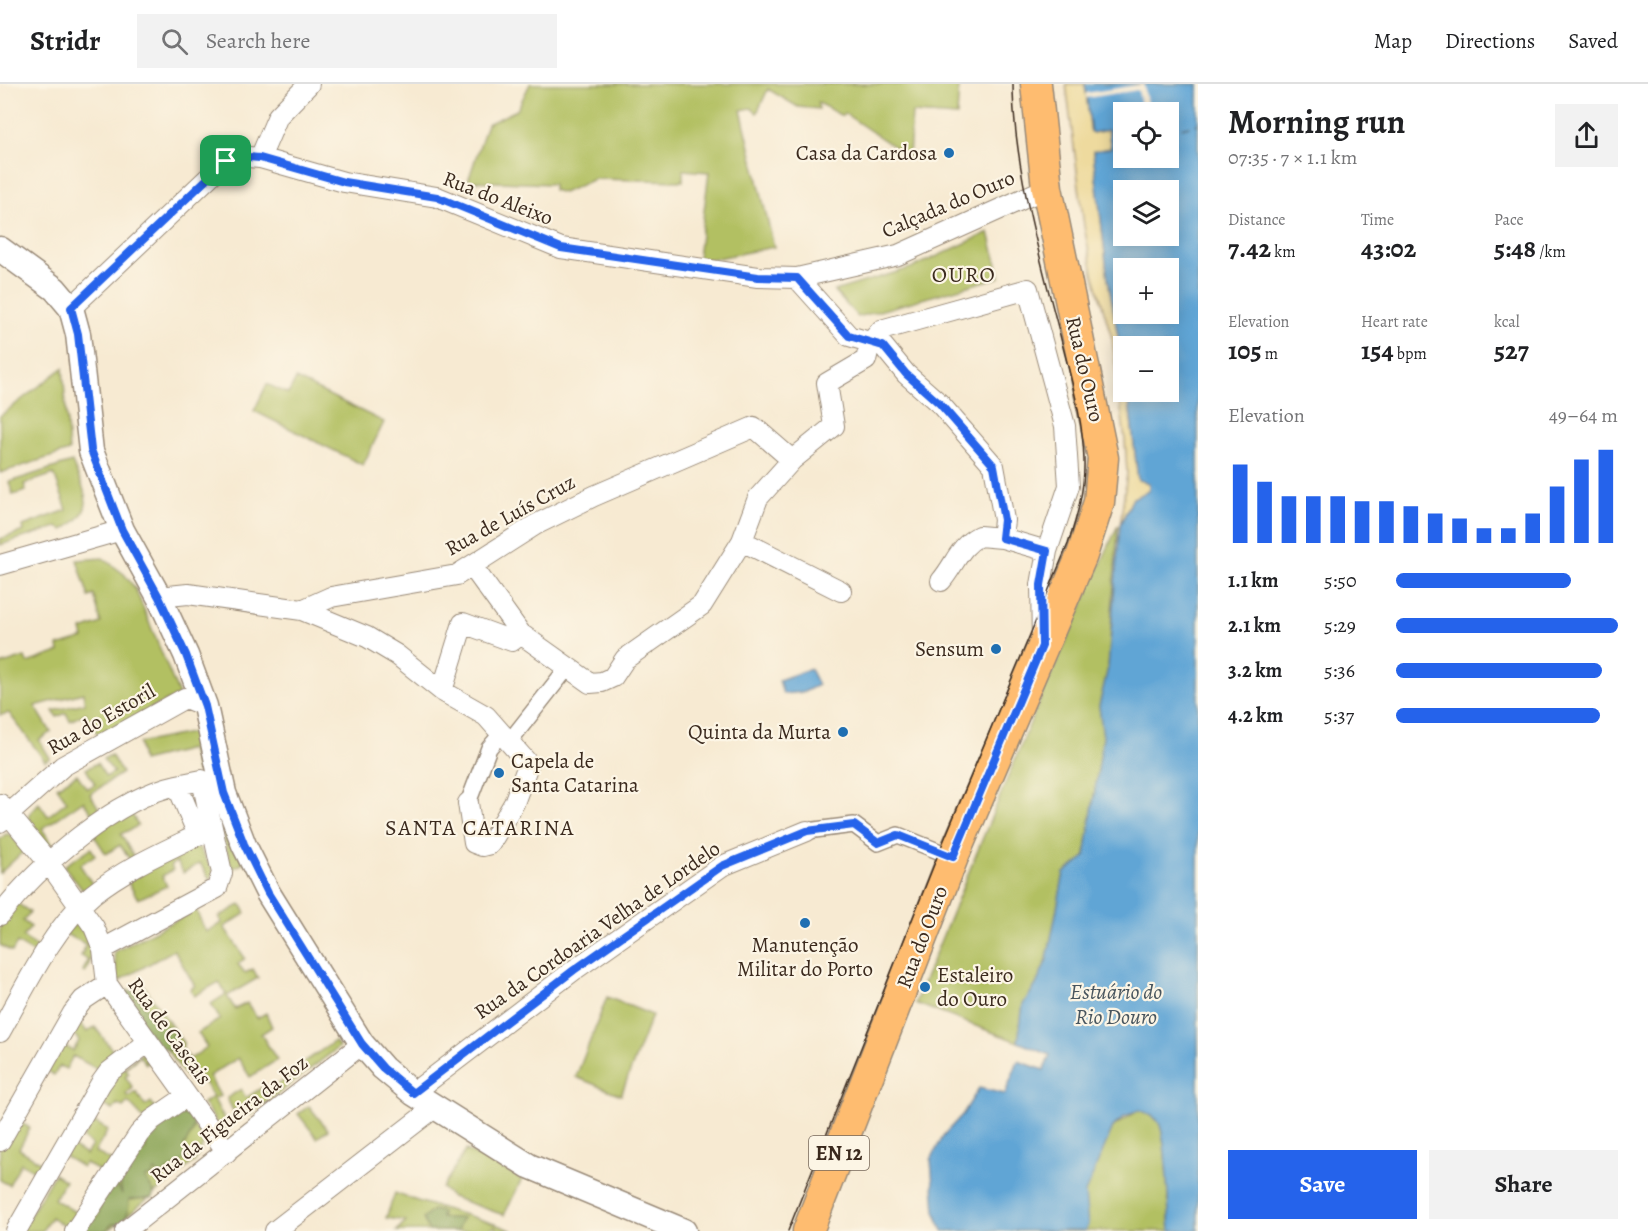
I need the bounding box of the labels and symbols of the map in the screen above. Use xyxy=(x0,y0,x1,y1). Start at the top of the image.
pin xyxy=(200,135,251,186)
place label: Casa da Cardosa xyxy=(796,139,937,167)
marker: Casa da Cardosa xyxy=(942,146,956,160)
street label: Calçada do Ouro xyxy=(877,163,1019,245)
street label: Rua do Aleixo xyxy=(439,164,557,232)
district label: OURO xyxy=(932,260,996,290)
street label: Rua do Ouro xyxy=(1059,313,1111,425)
street label: Rua de Luís Cruz xyxy=(440,468,580,562)
place label: Sensum xyxy=(915,635,984,663)
marker: Sensum xyxy=(989,642,1003,656)
street label: Rua do Estoril xyxy=(42,677,160,761)
place label: Quinta da Murta xyxy=(688,718,831,746)
marker: Quinta da Murta xyxy=(836,725,850,739)
place label: Capela de Santa Catarina xyxy=(511,747,639,799)
marker: Capela de Santa Catarina xyxy=(492,766,506,780)
district label: SANTA CATARINA xyxy=(385,813,575,843)
street label: Rua da Cordoaria Velha de Lordelo xyxy=(468,834,726,1026)
street label: Rua do Ouro xyxy=(890,882,954,992)
marker: Manutenção Militar do Porto xyxy=(798,916,812,930)
place label: Manutenção Militar do Porto xyxy=(737,931,873,983)
place label: Estaleiro do Ouro xyxy=(937,961,1013,1013)
street label: Rua de Cascais xyxy=(121,972,219,1090)
water label: Estuário do Rio Douro xyxy=(1070,977,1162,1032)
marker: Estaleiro do Ouro xyxy=(918,980,932,994)
street label: Rua da Figueira da Foz xyxy=(144,1049,314,1189)
road number: EN 12 xyxy=(809,1136,869,1170)

